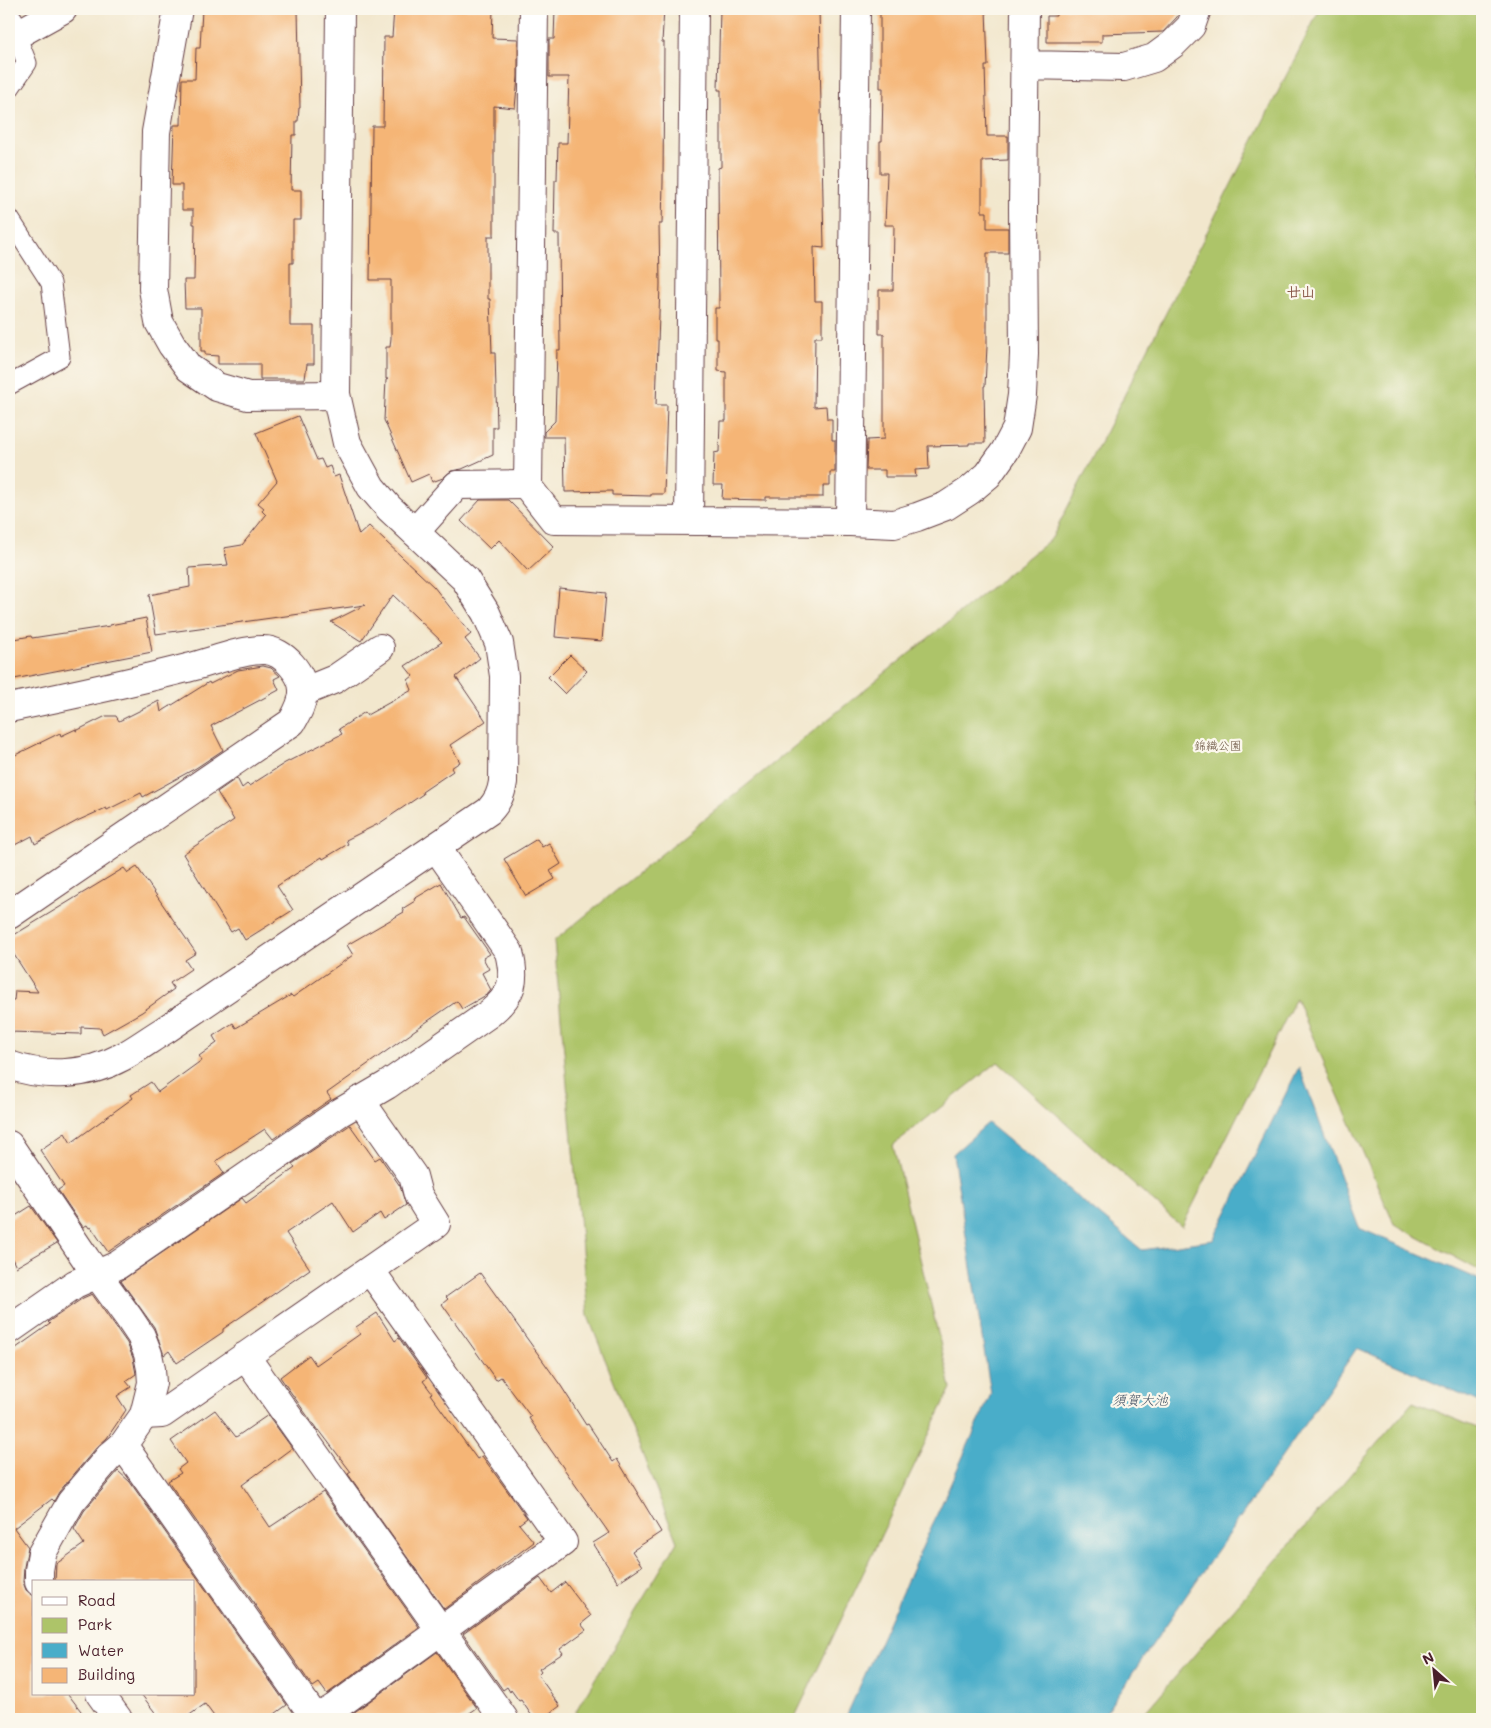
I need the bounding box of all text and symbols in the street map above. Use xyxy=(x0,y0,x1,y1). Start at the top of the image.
district label: 廿山 xyxy=(1287,282,1315,301)
park label: 錦織公園 xyxy=(1194,737,1242,753)
water label: 須賀大池 xyxy=(1112,1390,1169,1409)
legend xyxy=(32,1580,195,1696)
text: Road xyxy=(78,1590,115,1610)
text: Park xyxy=(78,1614,112,1634)
text: Water xyxy=(78,1640,124,1660)
north arrow xyxy=(1408,1646,1458,1696)
text: N xyxy=(1419,1647,1437,1669)
text: Building xyxy=(78,1664,135,1684)

